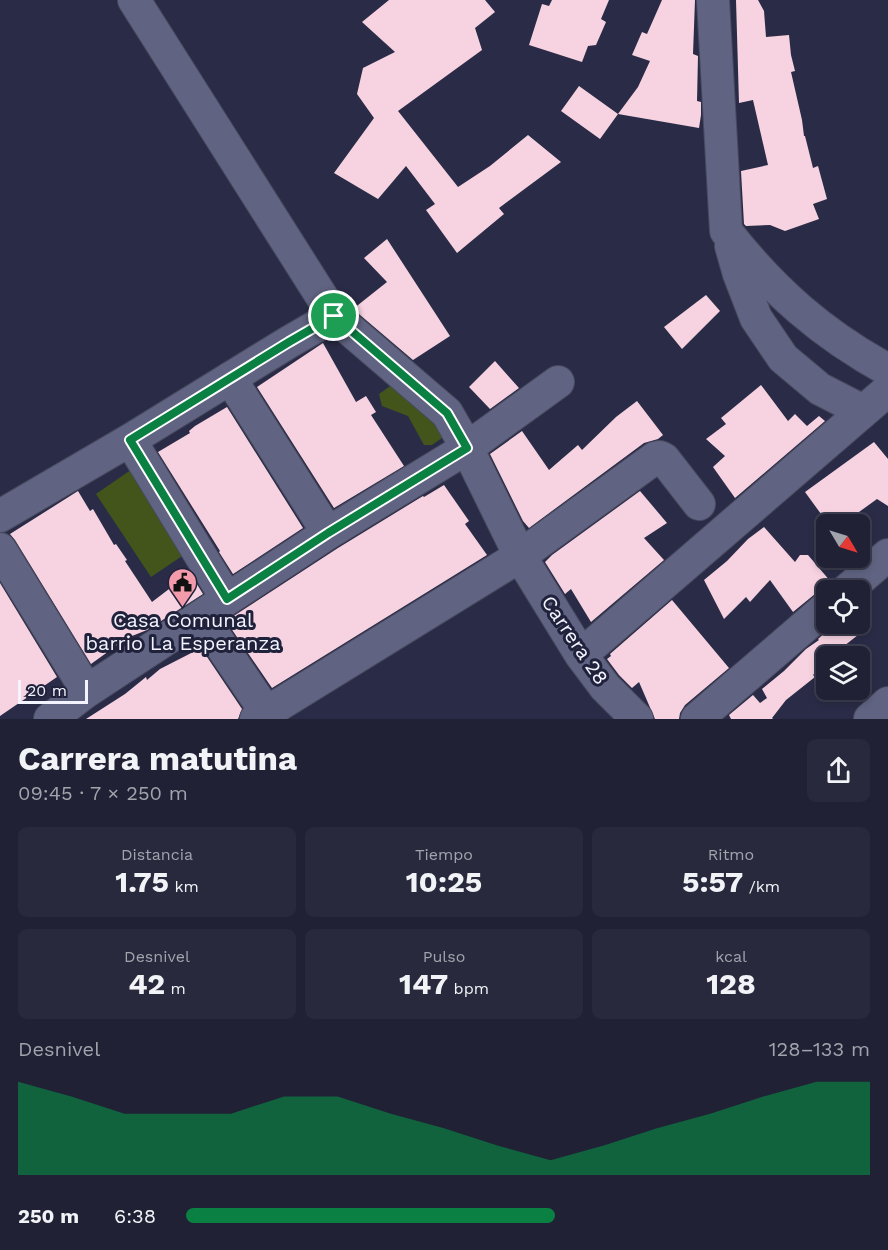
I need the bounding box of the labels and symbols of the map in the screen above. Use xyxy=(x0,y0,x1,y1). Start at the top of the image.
pin xyxy=(308,290,359,341)
north arrow xyxy=(816,514,870,568)
public building icon: Casa Comunal barrio La Esperanza xyxy=(167,566,199,608)
street label: Carrera 28 xyxy=(536,591,614,689)
place label: Casa Comunal barrio La Esperanza xyxy=(86,608,280,655)
scale bar xyxy=(18,677,88,704)

